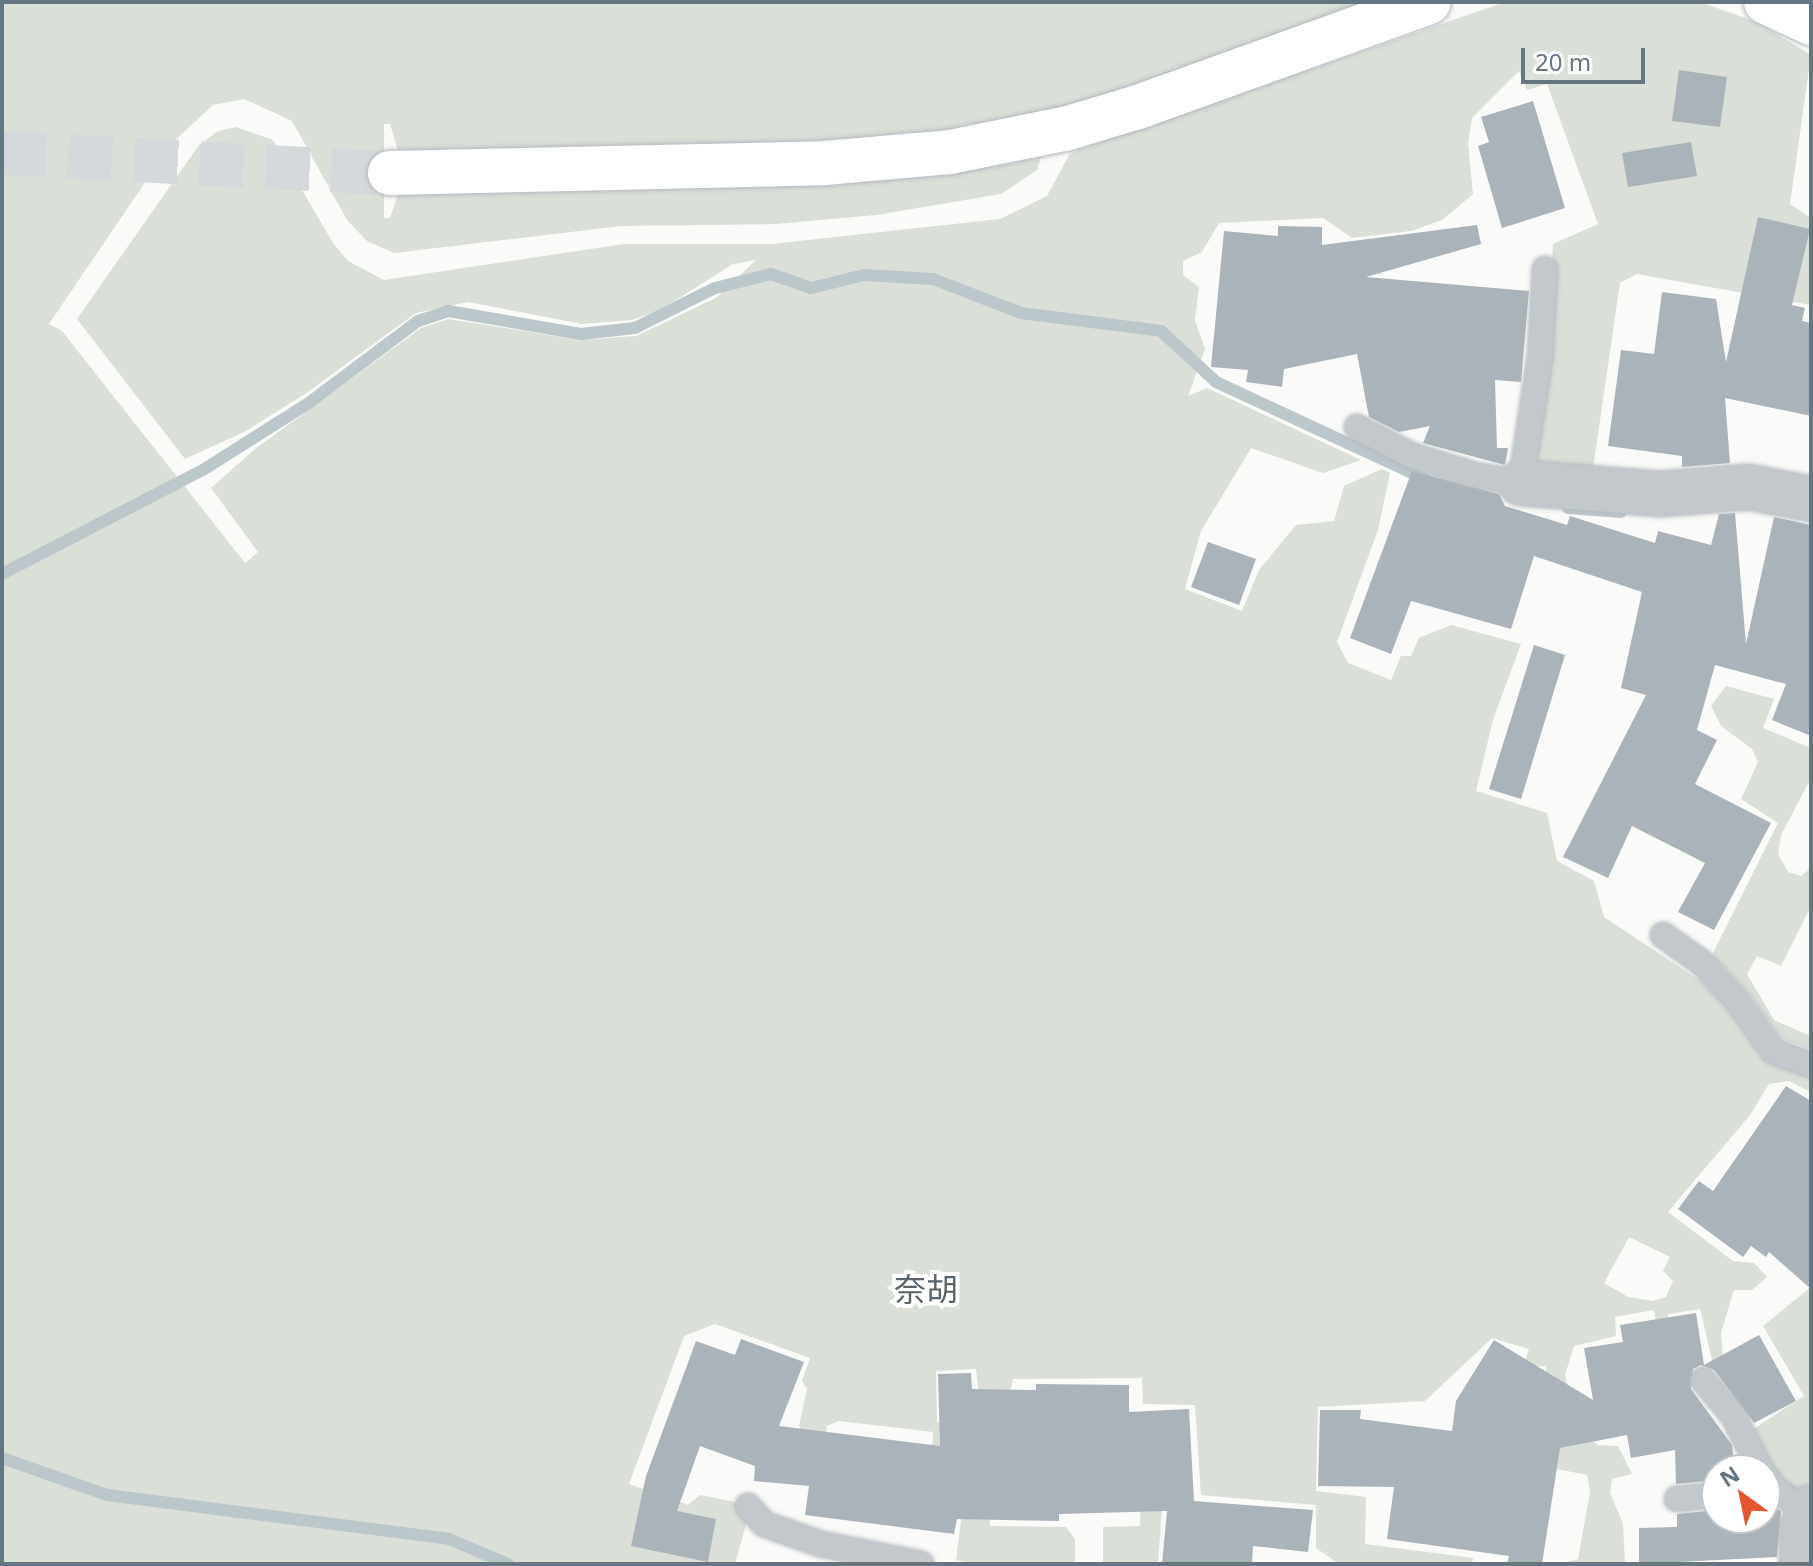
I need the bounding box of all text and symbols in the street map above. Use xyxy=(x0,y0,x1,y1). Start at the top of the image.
scale bar xyxy=(1525,32,1649,82)
text: 20 m xyxy=(1535,45,1591,78)
district label: 奈胡 xyxy=(894,1270,958,1308)
north arrow xyxy=(1701,1454,1781,1534)
text: N xyxy=(1713,1458,1745,1493)

